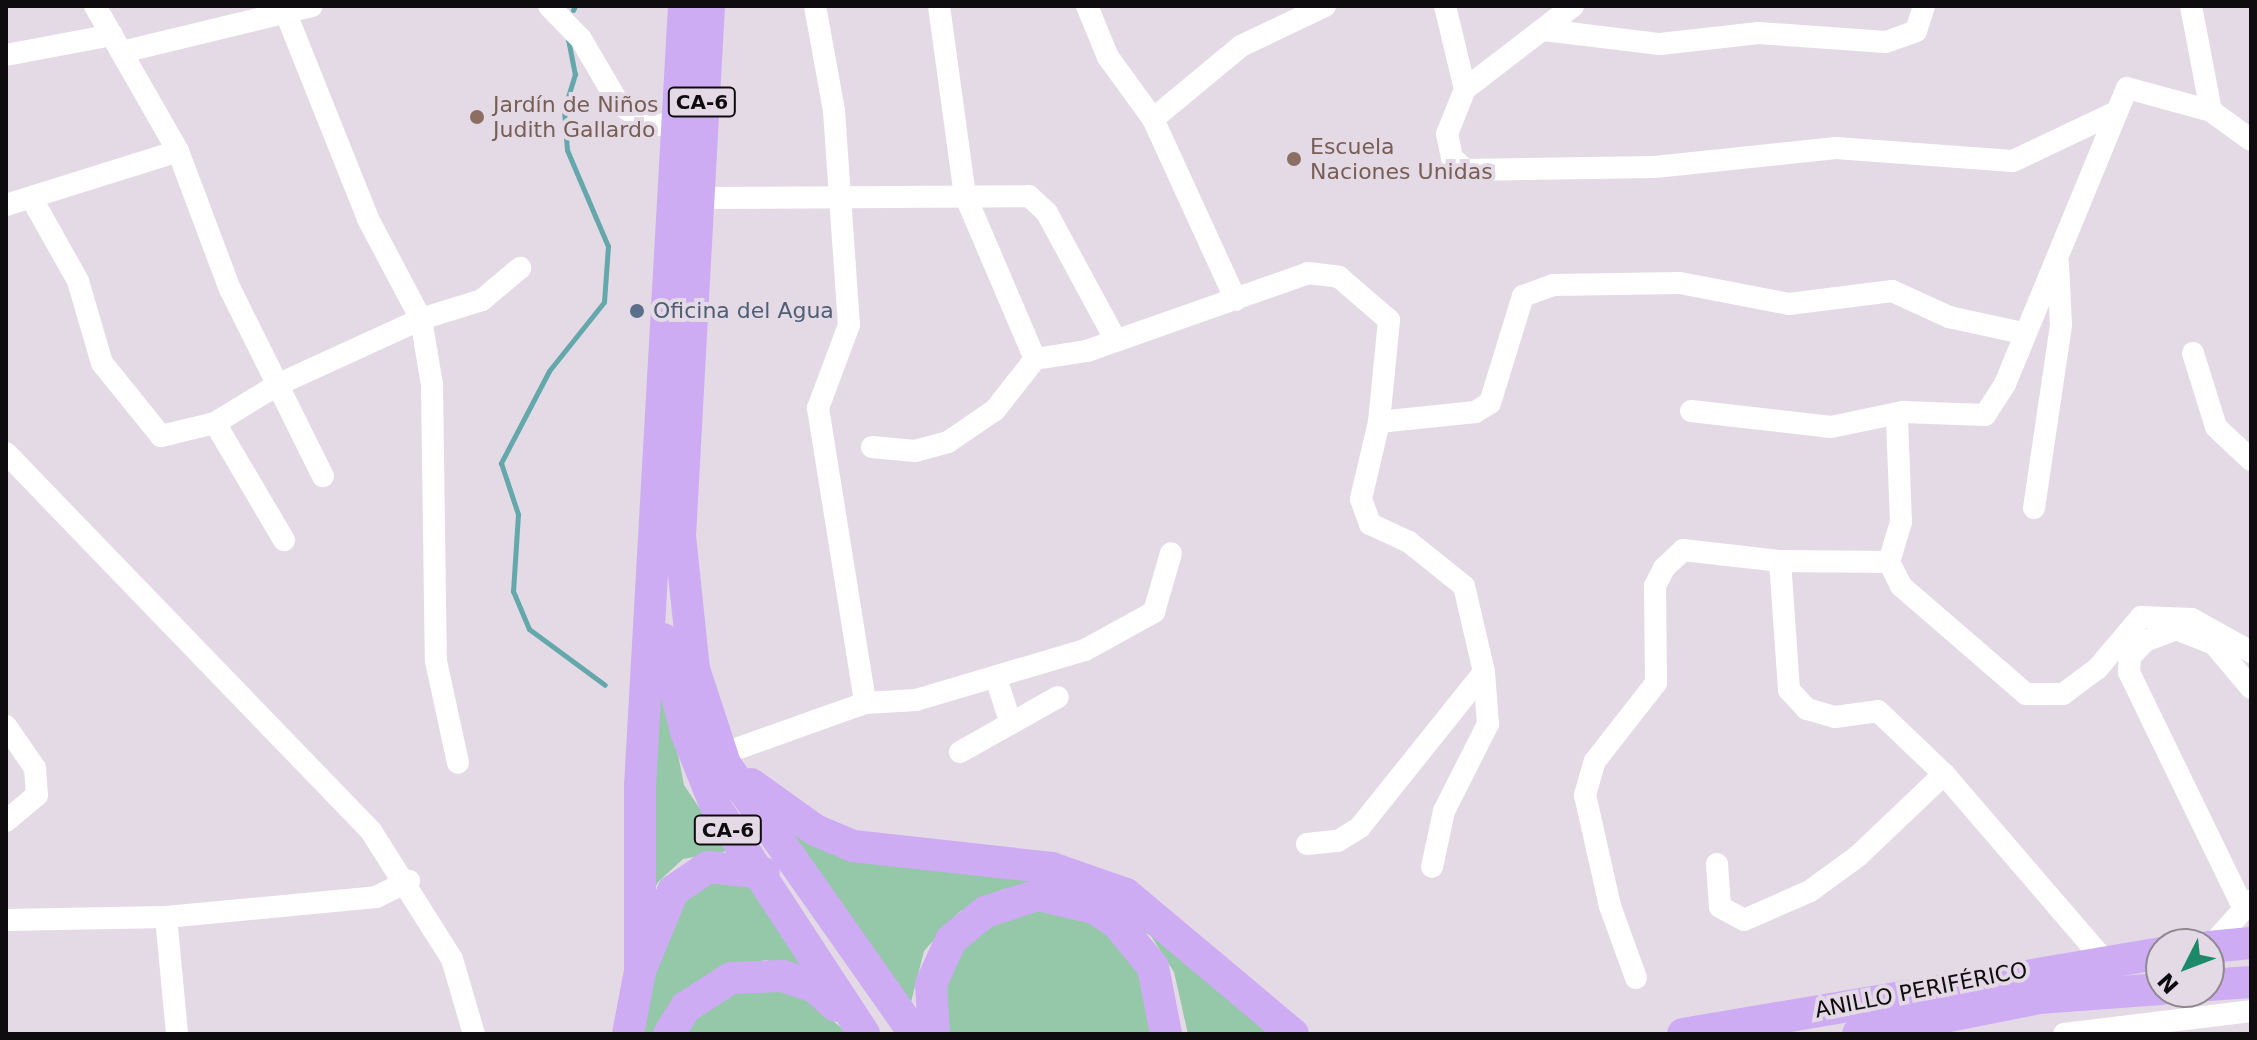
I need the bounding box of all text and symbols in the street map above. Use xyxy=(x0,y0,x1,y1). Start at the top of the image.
road number: CA-6 xyxy=(666,86,738,118)
place label: Jardín de Niños Judith Gallardo xyxy=(493,91,659,142)
marker: Jardín de Niños Judith Gallardo xyxy=(468,108,486,126)
place label: Escuela Naciones Unidas xyxy=(1310,133,1493,184)
marker: Escuela Naciones Unidas xyxy=(1285,150,1303,168)
place label: Oficina del Agua xyxy=(653,298,834,324)
marker: Oficina del Agua xyxy=(628,302,646,320)
road number: CA-6 xyxy=(692,814,764,846)
north arrow xyxy=(2145,928,2225,1008)
street label: ANILLO PERIFÉRICO xyxy=(1812,956,2030,1024)
text: N xyxy=(2153,968,2184,998)

